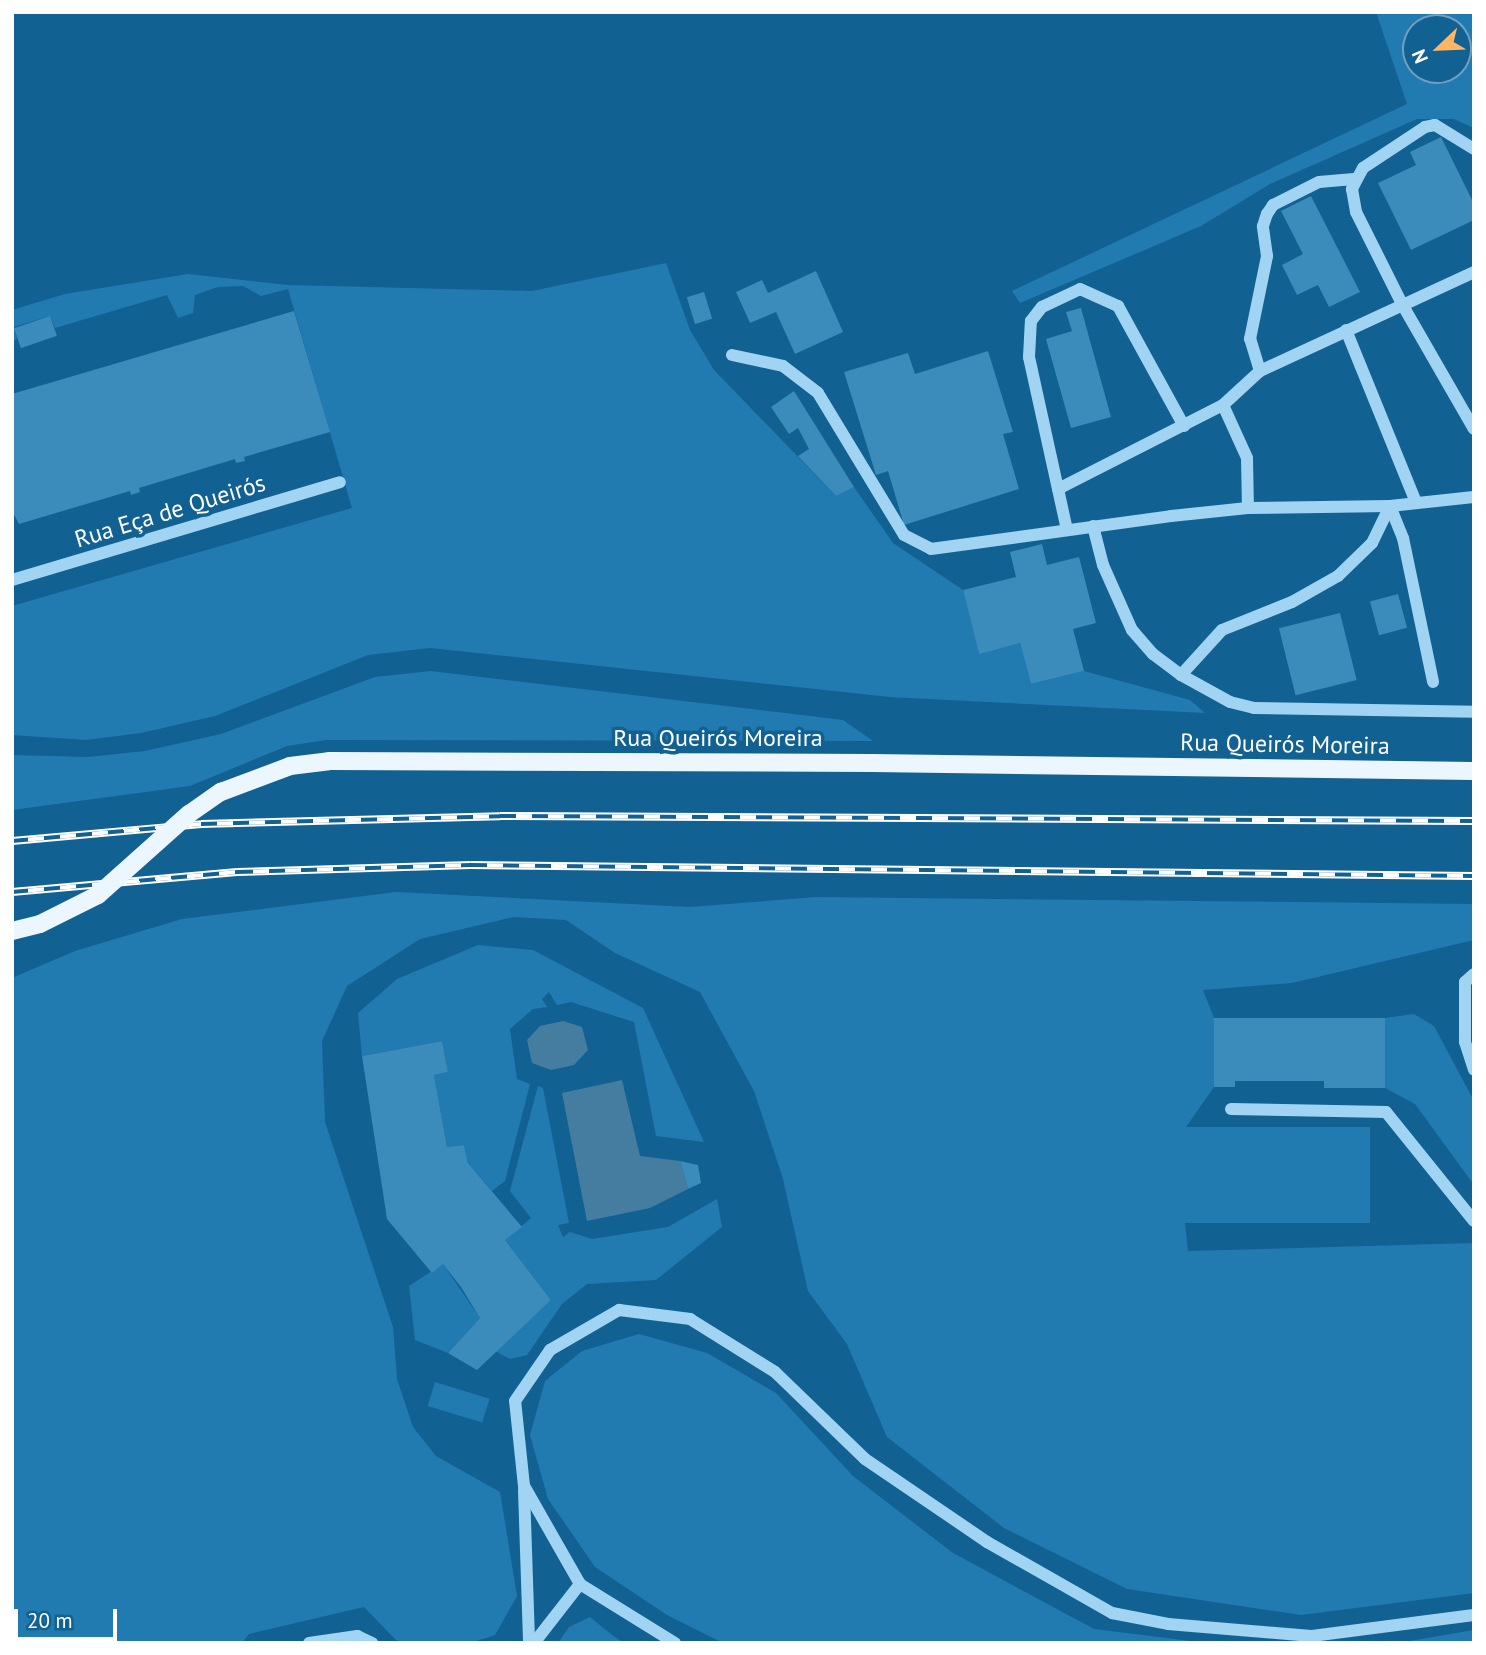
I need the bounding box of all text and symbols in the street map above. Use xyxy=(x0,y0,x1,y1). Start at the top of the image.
north arrow xyxy=(1402,14,1472,84)
text: N xyxy=(1406,46,1433,67)
street label: Rua Eça de Queirós xyxy=(71,468,269,554)
street label: Rua Queirós Moreira xyxy=(613,724,823,752)
street label: Rua Queirós Moreira xyxy=(1180,728,1390,760)
scale bar xyxy=(18,1596,121,1640)
text: 20 m xyxy=(27,1607,73,1634)

